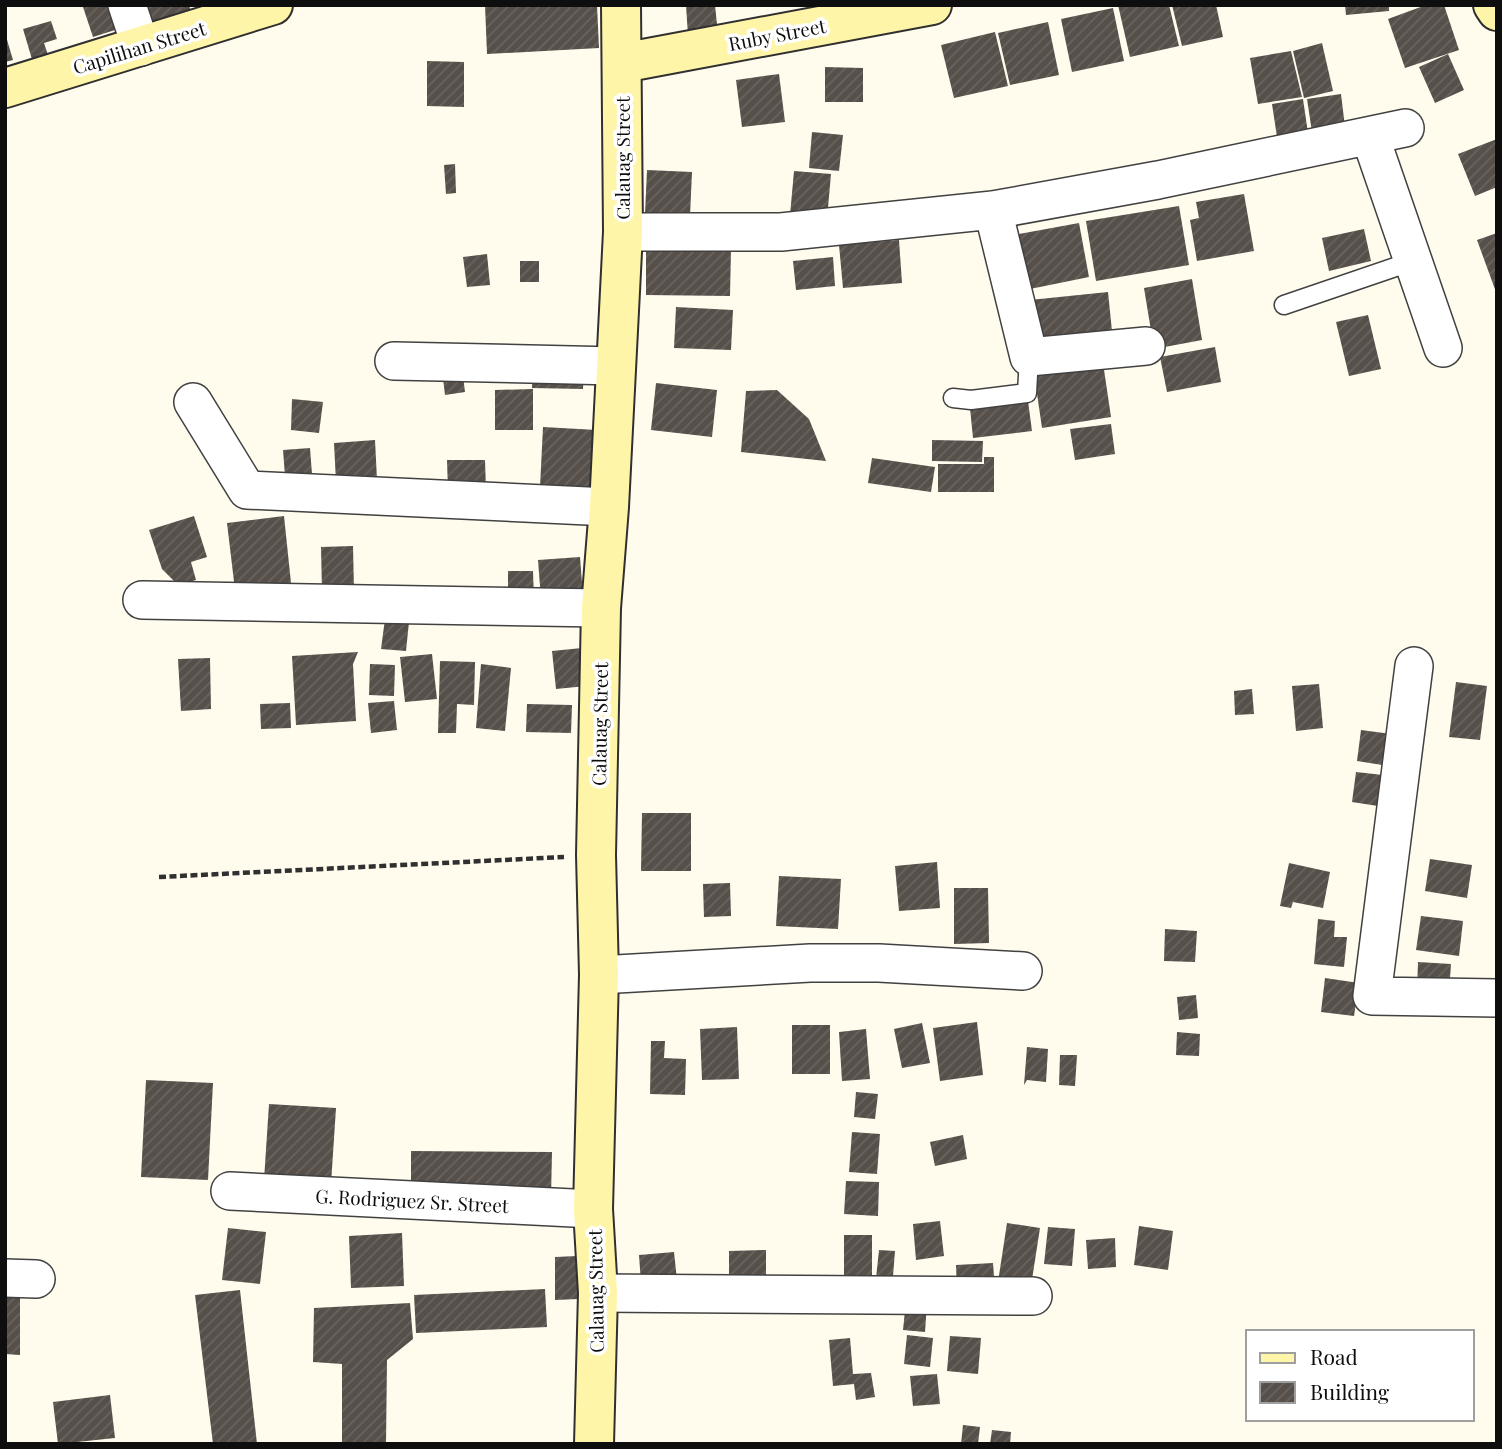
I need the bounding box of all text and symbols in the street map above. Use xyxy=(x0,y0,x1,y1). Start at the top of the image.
street label: Ruby Street xyxy=(726,12,828,56)
street label: Capilihan Street xyxy=(69,14,209,80)
street label: Calauag Street xyxy=(609,96,635,220)
street label: Calauag Street xyxy=(585,662,613,786)
street label: G. Rodriguez Sr. Street xyxy=(315,1182,510,1218)
street label: Calauag Street xyxy=(581,1229,609,1353)
legend xyxy=(1246,1330,1474,1421)
text: Road xyxy=(1310,1342,1358,1370)
text: Building xyxy=(1310,1377,1389,1405)

